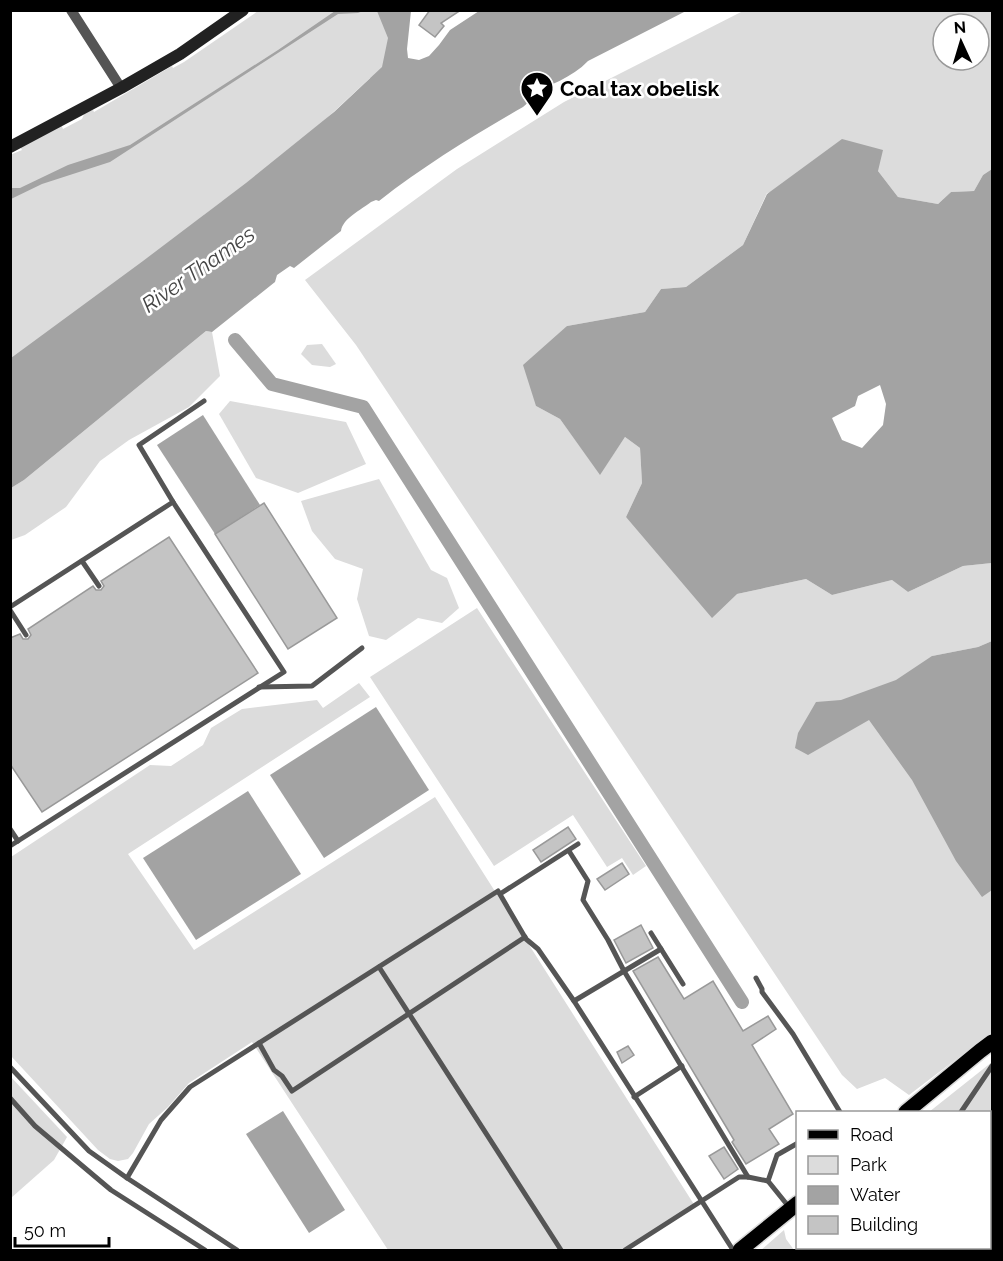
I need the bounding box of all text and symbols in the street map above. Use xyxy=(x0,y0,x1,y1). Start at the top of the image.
north arrow xyxy=(931,12,991,72)
text: N xyxy=(953,18,967,37)
place icon: Coal tax obelisk xyxy=(519,70,555,117)
place label: Coal tax obelisk xyxy=(560,76,720,101)
water label: River Thames xyxy=(136,220,260,318)
legend xyxy=(796,1111,991,1249)
text: Road xyxy=(850,1124,893,1145)
text: Park xyxy=(850,1154,887,1175)
text: Water xyxy=(850,1184,901,1205)
scale bar xyxy=(15,1210,110,1248)
text: Building xyxy=(850,1214,918,1235)
text: 50 m xyxy=(24,1220,66,1241)

